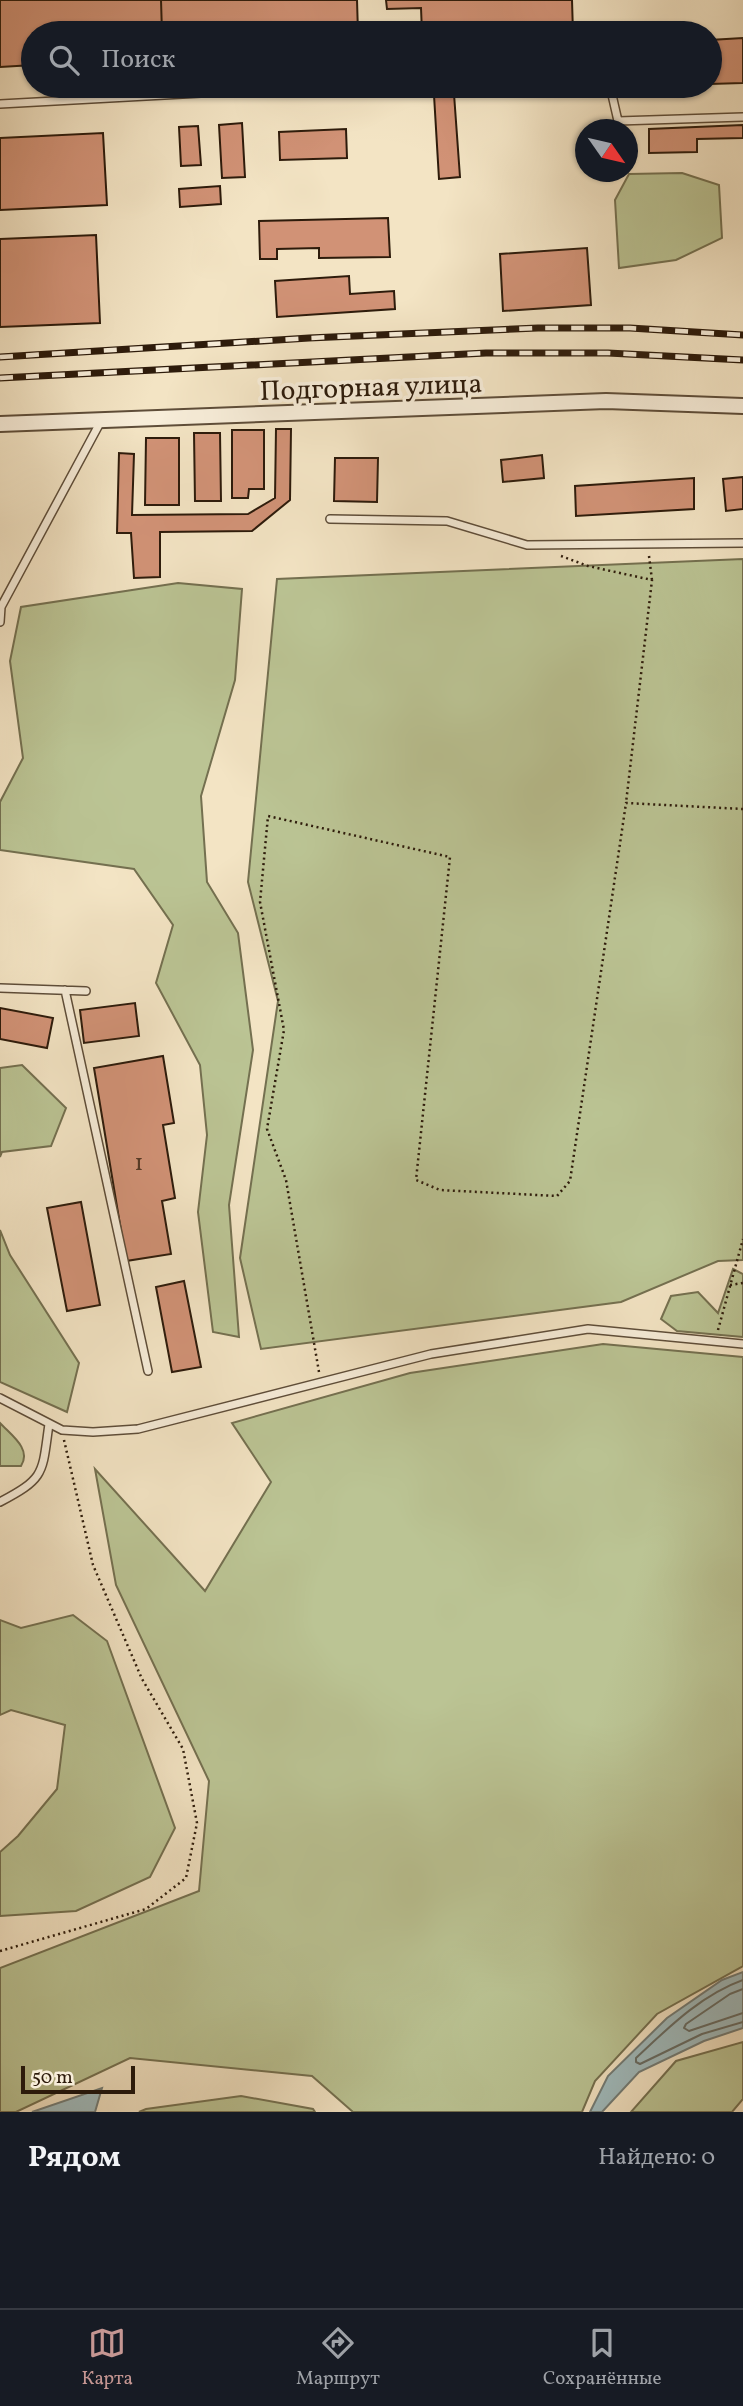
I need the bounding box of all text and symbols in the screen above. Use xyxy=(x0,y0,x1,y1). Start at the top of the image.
search box xyxy=(21,21,722,98)
icon: search xyxy=(45,41,83,79)
text: Поиск xyxy=(101,42,175,78)
north arrow xyxy=(575,119,638,182)
street label: Подгорная улица xyxy=(259,365,483,412)
house number: 1 xyxy=(134,1147,144,1181)
scale bar xyxy=(21,2063,135,2095)
text: 50 m xyxy=(32,2065,73,2091)
text: Рядом xyxy=(28,2137,121,2179)
text: Найдено: 0 xyxy=(598,2142,715,2174)
tab: Карта xyxy=(82,2324,133,2392)
tab: Маршрут xyxy=(296,2324,380,2392)
tab: Сохранённые xyxy=(543,2324,661,2392)

